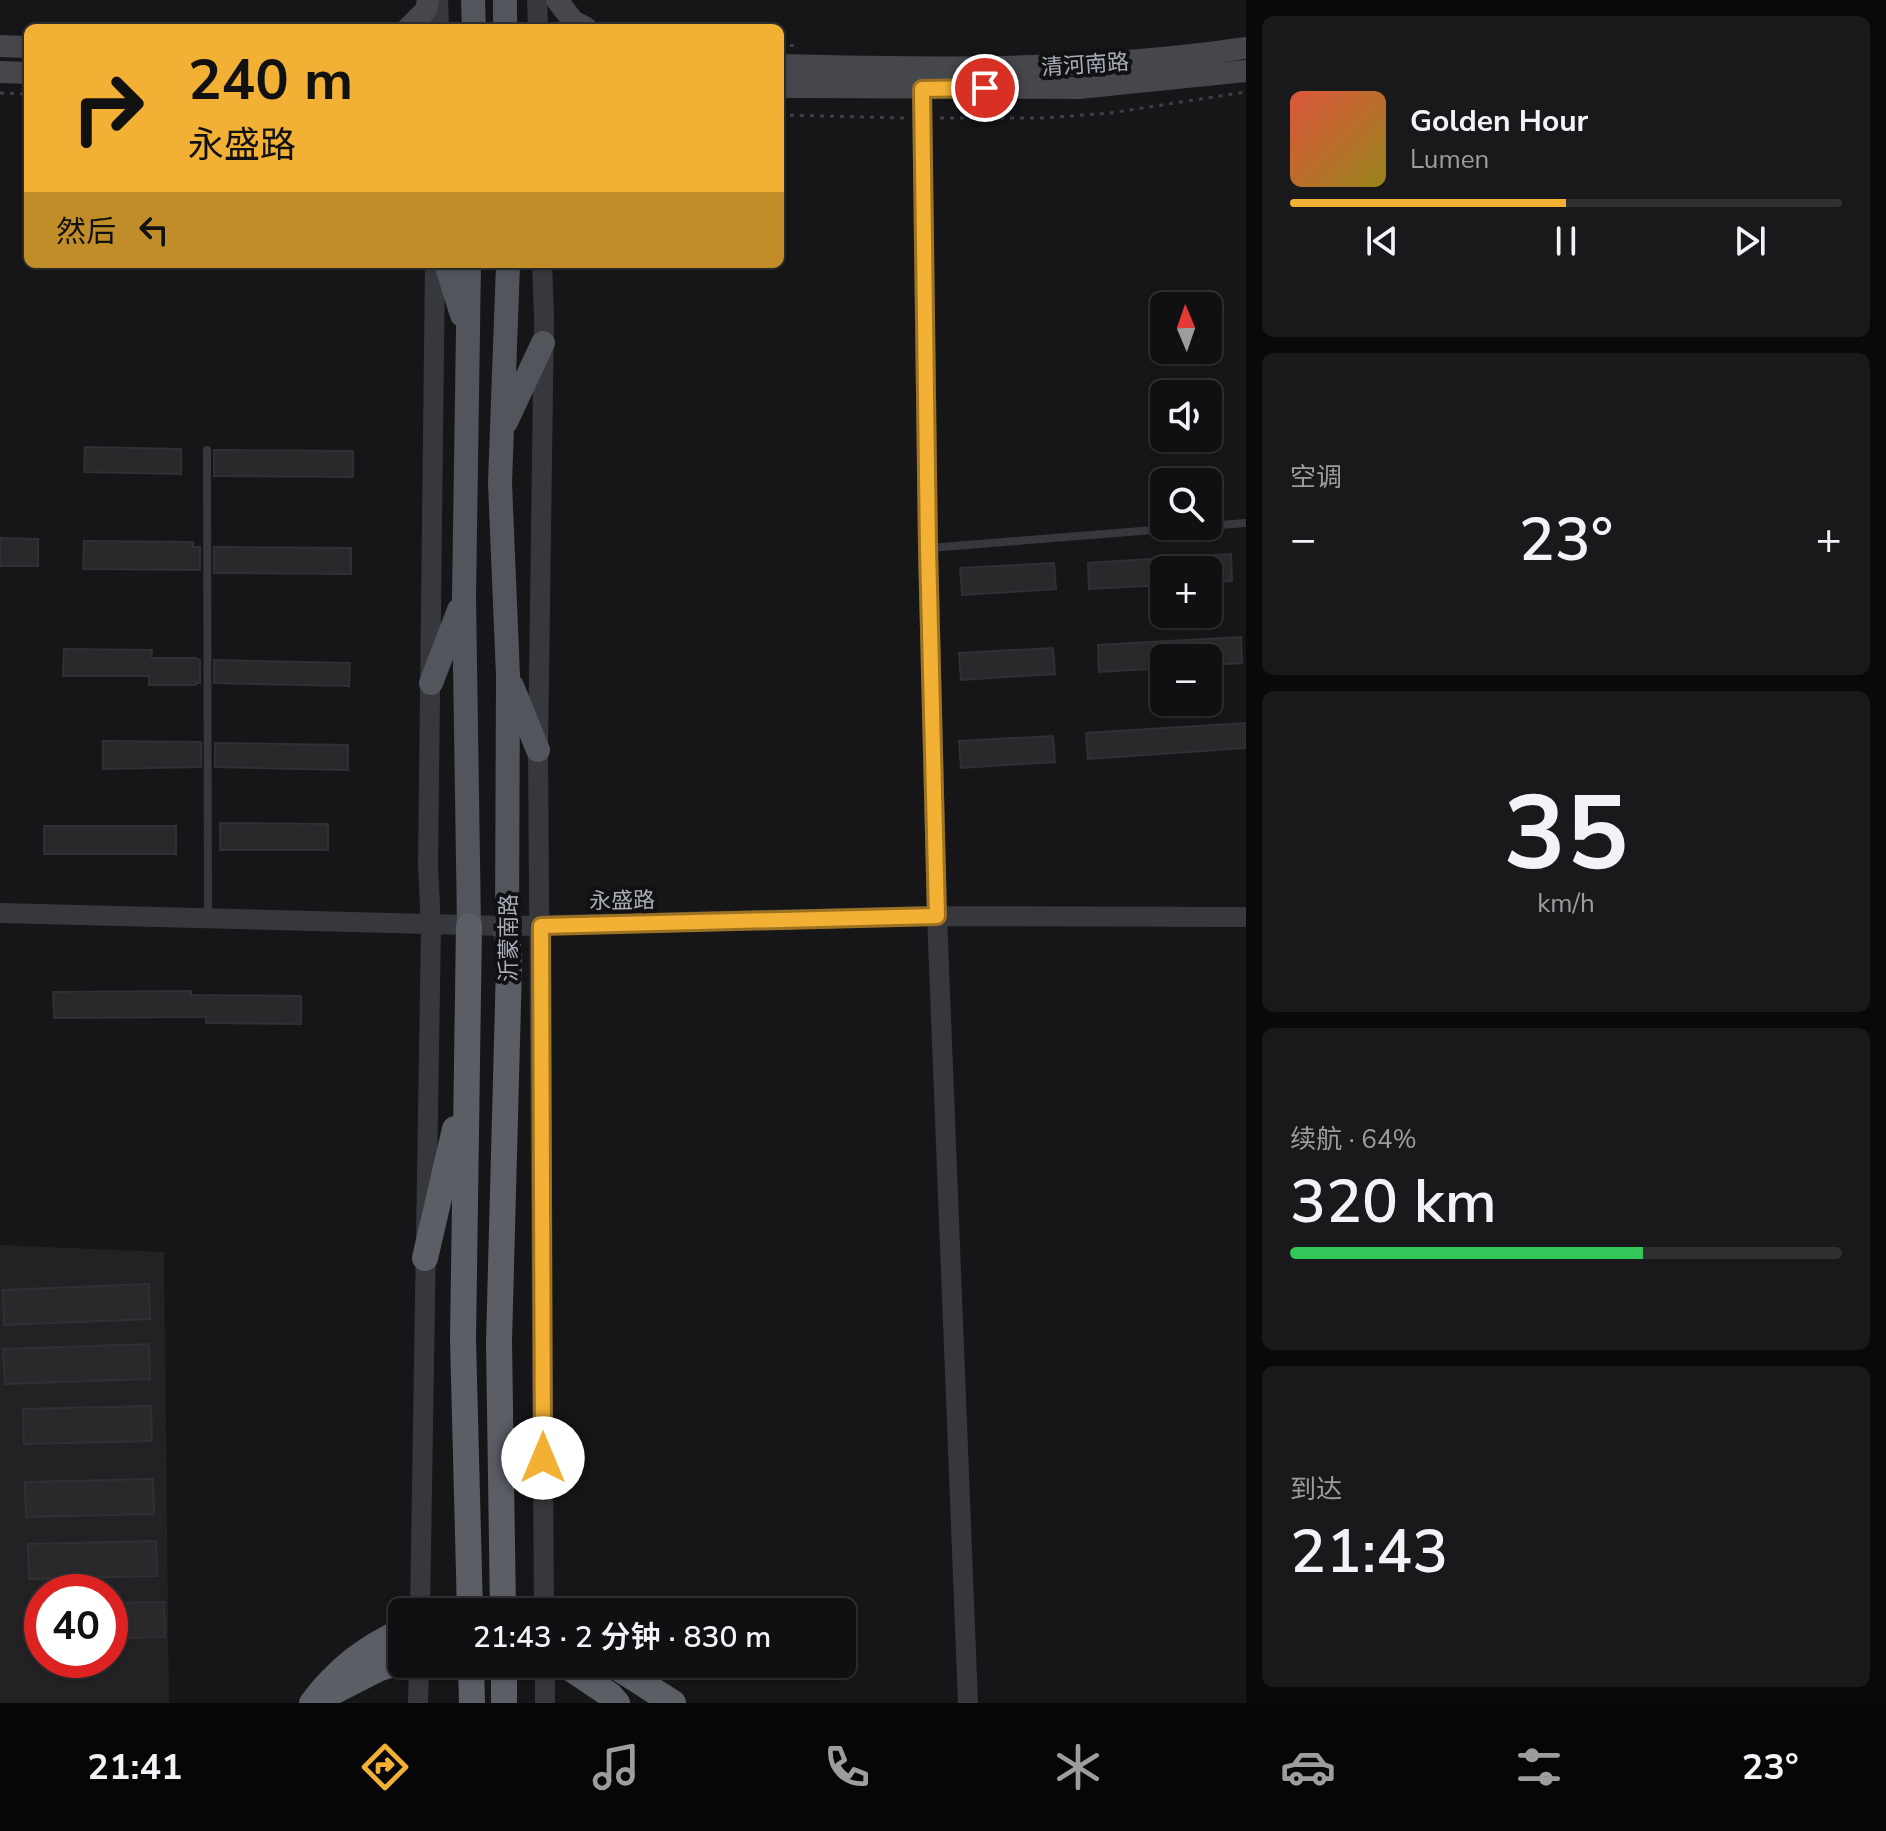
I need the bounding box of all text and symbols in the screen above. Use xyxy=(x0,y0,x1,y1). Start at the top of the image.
text: 240 m xyxy=(188,42,353,119)
street label: 清河南路 xyxy=(1040,47,1130,83)
pin xyxy=(951,54,1019,122)
icon: right xyxy=(56,56,160,160)
icon: arrive xyxy=(963,66,1007,110)
text: Golden Hour xyxy=(1410,101,1588,142)
text: 永盛路 xyxy=(188,121,296,170)
text: Lumen xyxy=(1410,142,1489,177)
icon: left xyxy=(132,208,176,252)
text: 然后 xyxy=(56,212,116,253)
icon: previous xyxy=(1360,219,1404,263)
icon: pause xyxy=(1544,219,1588,263)
icon: next xyxy=(1728,219,1772,263)
north arrow xyxy=(1150,292,1222,364)
map controls xyxy=(1150,292,1222,716)
button: sound xyxy=(1150,380,1222,452)
text: 空调 xyxy=(1290,460,1342,495)
button: search xyxy=(1150,468,1222,540)
text: 23° xyxy=(1519,499,1613,581)
text: − xyxy=(1290,510,1316,570)
text: + xyxy=(1816,510,1842,570)
button: + xyxy=(1150,556,1222,628)
button: − xyxy=(1150,644,1222,716)
text: 35 xyxy=(1504,763,1628,905)
street label: 永盛路 xyxy=(589,885,655,917)
text: km/h xyxy=(1537,886,1595,921)
street label: 沂蒙南路 xyxy=(494,894,524,982)
text: 续航 · 64% xyxy=(1290,1122,1417,1157)
text: 320 km xyxy=(1290,1161,1497,1243)
position arrow xyxy=(501,1416,585,1500)
text: 到达 xyxy=(1290,1472,1342,1507)
text: 21:43 xyxy=(1290,1511,1448,1593)
speed limit sign: 40 xyxy=(24,1574,128,1678)
text: 21:43 · 2 分钟 · 830 m xyxy=(473,1617,771,1658)
icon: directions xyxy=(357,1739,413,1795)
icon: music xyxy=(588,1739,644,1795)
icon: phone xyxy=(819,1739,875,1795)
icon: climate xyxy=(1050,1739,1106,1795)
icon: car xyxy=(1280,1739,1336,1795)
icon: filters xyxy=(1511,1739,1567,1795)
text: 21:41 xyxy=(87,1743,183,1792)
text: 23° xyxy=(1742,1743,1799,1792)

